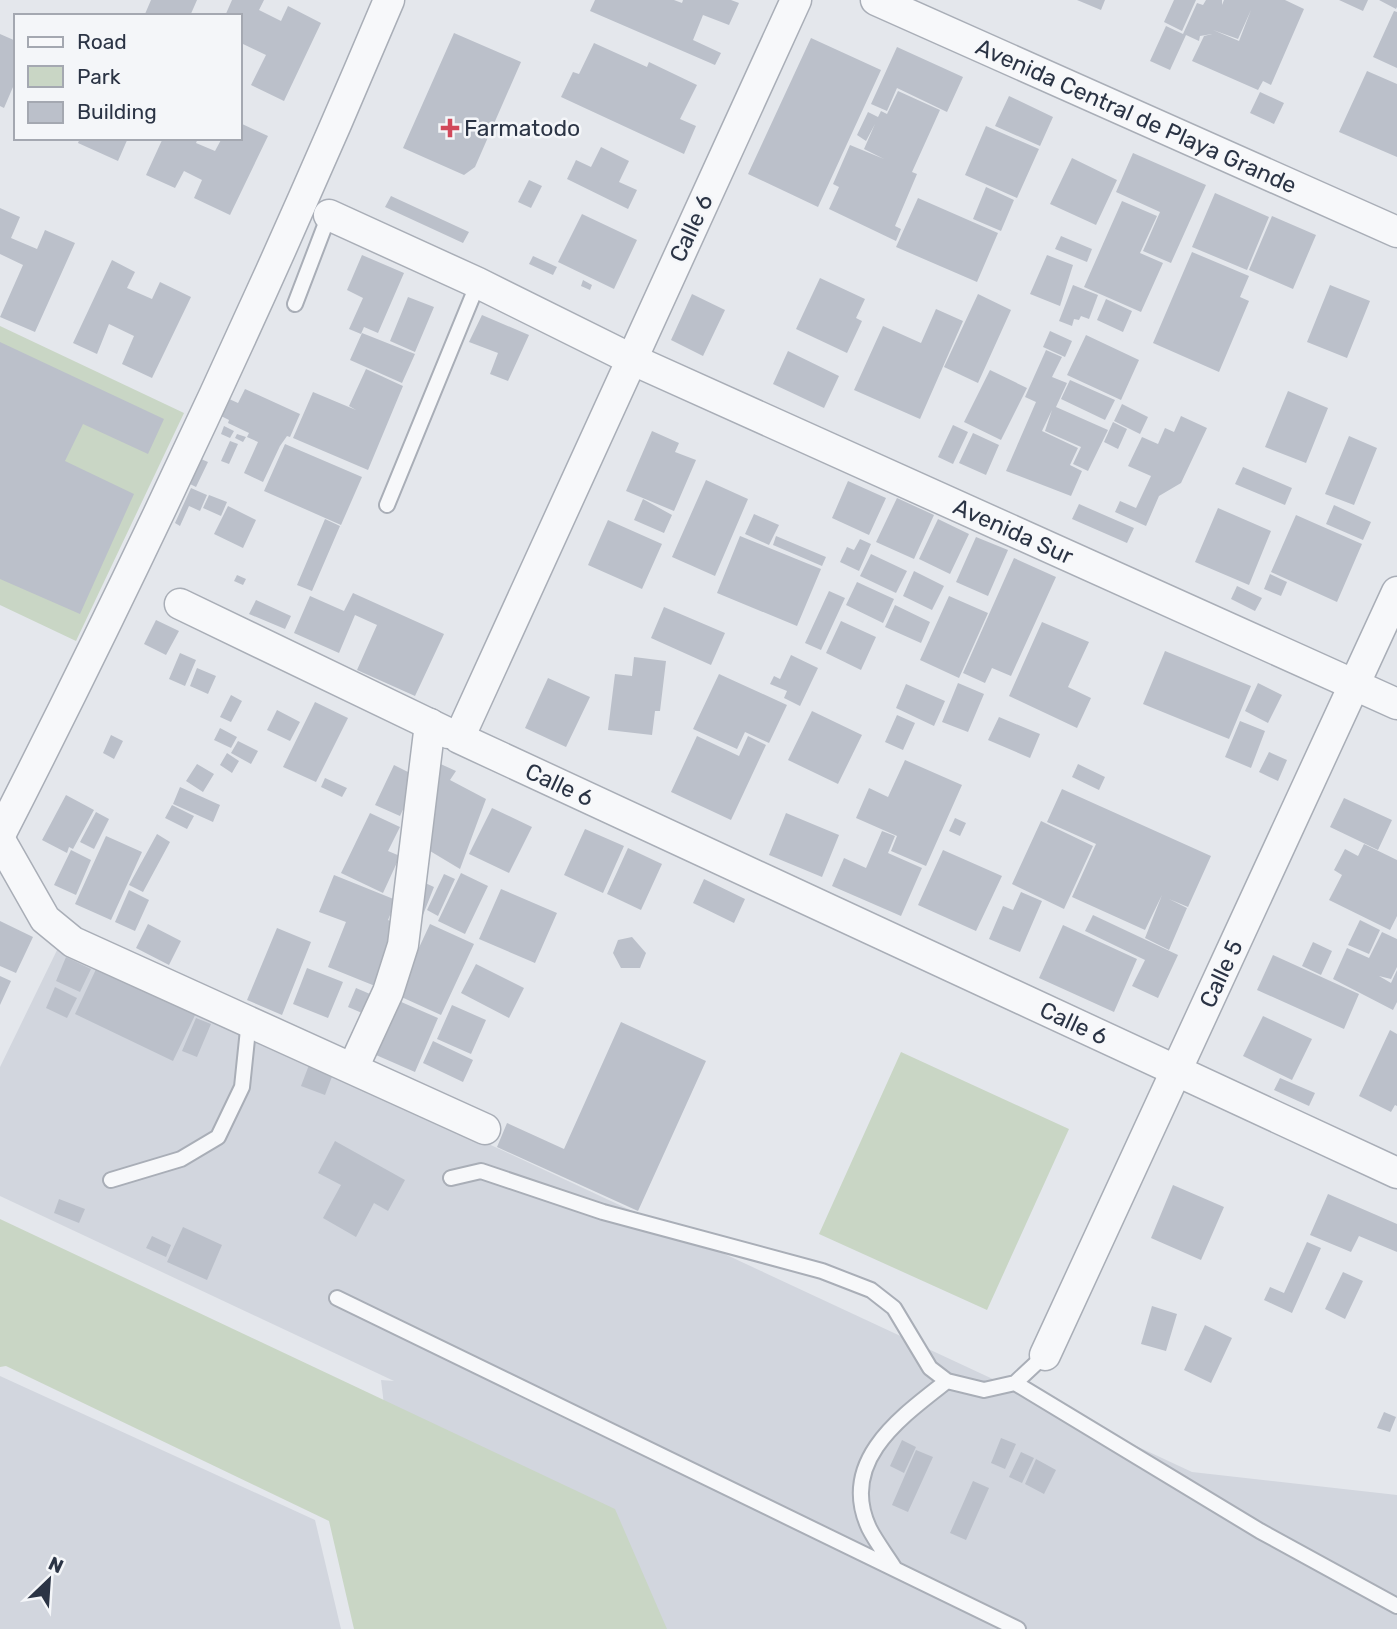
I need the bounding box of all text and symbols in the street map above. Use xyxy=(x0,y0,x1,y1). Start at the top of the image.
legend xyxy=(14,14,242,140)
text: Road xyxy=(77,29,127,54)
street label: Avenida Central de Playa Grande xyxy=(972,32,1301,200)
text: Park xyxy=(77,64,121,89)
text: Building xyxy=(77,99,157,124)
place label: Farmatodo xyxy=(464,114,580,142)
marker: Farmatodo xyxy=(442,120,458,136)
street label: Calle 6 xyxy=(663,190,719,266)
street label: Avenida Sur xyxy=(949,492,1078,570)
street label: Calle 6 xyxy=(521,757,598,812)
street label: Calle 5 xyxy=(1193,935,1249,1012)
street label: Calle 6 xyxy=(1035,995,1112,1051)
north arrow xyxy=(14,1545,84,1615)
text: N xyxy=(45,1552,67,1578)

